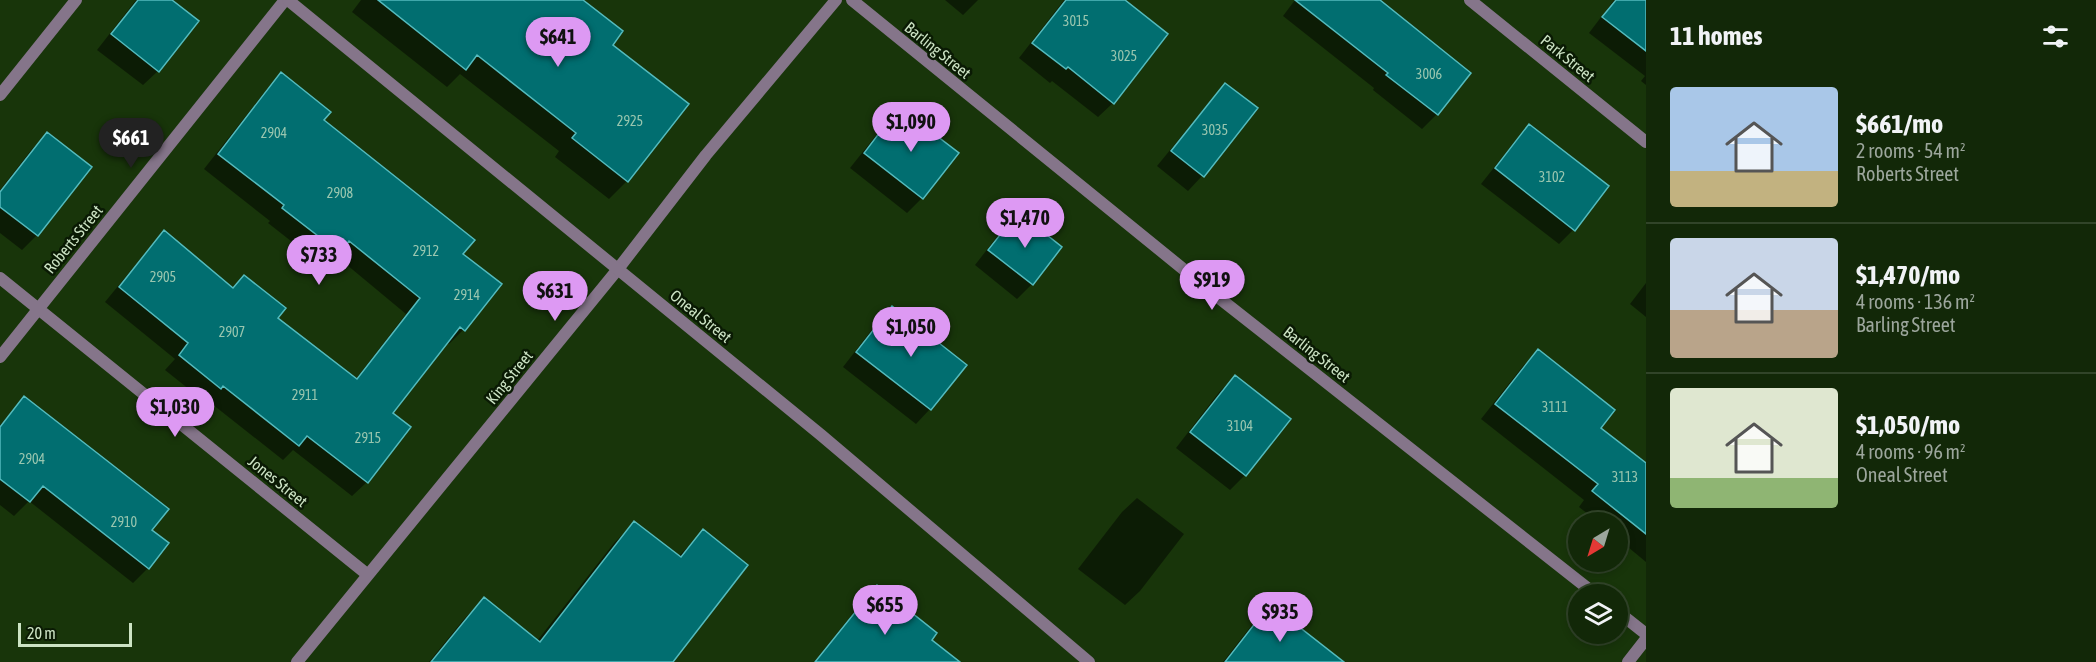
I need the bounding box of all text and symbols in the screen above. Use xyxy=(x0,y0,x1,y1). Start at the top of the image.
house number: 3015 xyxy=(1063,13,1089,29)
pin: $641 xyxy=(522,17,594,68)
street label: Barling Street xyxy=(901,18,975,83)
icon: filters xyxy=(2039,20,2072,53)
text: 11 homes xyxy=(1670,21,1763,51)
text: $641 xyxy=(540,25,576,48)
street label: Park Street xyxy=(1537,31,1599,85)
house number: 3025 xyxy=(1111,48,1137,64)
house number: 3006 xyxy=(1416,66,1443,82)
pin: $1,090 xyxy=(862,102,960,153)
text: $661/mo xyxy=(1856,109,1943,139)
text: $1,090 xyxy=(886,110,936,133)
icon: home xyxy=(1718,111,1790,183)
house number: 2925 xyxy=(617,113,643,129)
pin: $661 xyxy=(95,118,167,169)
house number: 3035 xyxy=(1202,122,1228,138)
house number: 2904 xyxy=(261,125,288,141)
text: $661 xyxy=(113,126,149,149)
text: 2 rooms · 54 m² xyxy=(1856,139,1966,162)
text: Roberts Street xyxy=(1856,162,1959,185)
house number: 3102 xyxy=(1539,169,1565,185)
house number: 2908 xyxy=(327,185,354,201)
pin: $1,470 xyxy=(976,198,1074,249)
street label: Roberts Street xyxy=(40,201,106,277)
text: $1,470 xyxy=(1000,206,1050,229)
pin: $733 xyxy=(283,235,355,286)
text: $733 xyxy=(301,243,337,266)
house number: 2912 xyxy=(413,243,439,259)
pin: $919 xyxy=(1176,260,1248,311)
text: $1,470/mo xyxy=(1856,260,1960,290)
icon: home xyxy=(1718,262,1790,334)
text: $919 xyxy=(1194,268,1230,291)
house number: 2905 xyxy=(150,269,176,285)
pin: $631 xyxy=(519,271,591,322)
text: $631 xyxy=(537,279,573,302)
street label: Oneal Street xyxy=(667,286,735,346)
house number: 2914 xyxy=(454,287,481,303)
text: 4 rooms · 136 m² xyxy=(1856,290,1975,313)
pin: $1,050 xyxy=(862,307,960,358)
text: Barling Street xyxy=(1856,313,1956,336)
text: $1,050 xyxy=(886,315,936,338)
street label: Barling Street xyxy=(1279,322,1354,387)
house number: 2907 xyxy=(219,324,245,340)
street label: King Street xyxy=(482,346,537,408)
pin: $1,030 xyxy=(126,387,224,438)
house number: 2911 xyxy=(292,387,318,403)
text: $1,030 xyxy=(150,395,200,418)
house number: 3111 xyxy=(1542,399,1568,415)
text: $1,050/mo xyxy=(1856,410,1960,440)
icon: home xyxy=(1718,412,1790,484)
house number: 3104 xyxy=(1227,418,1254,434)
house number: 2915 xyxy=(355,430,381,446)
text: 4 rooms · 96 m² xyxy=(1856,440,1966,463)
house number: 2904 xyxy=(19,451,46,467)
street label: Jones Street xyxy=(245,452,311,510)
text: Oneal Street xyxy=(1856,463,1948,486)
house number: 3113 xyxy=(1612,469,1638,485)
north arrow xyxy=(1568,512,1628,572)
map controls xyxy=(1568,512,1628,644)
house number: 2910 xyxy=(111,514,138,530)
button: layers xyxy=(1568,584,1628,644)
pin: $655 xyxy=(849,585,921,636)
pin: $935 xyxy=(1244,592,1316,643)
text: $655 xyxy=(867,593,903,616)
text: $935 xyxy=(1262,600,1298,623)
scale bar xyxy=(18,620,132,648)
text: 20 m xyxy=(27,624,56,642)

